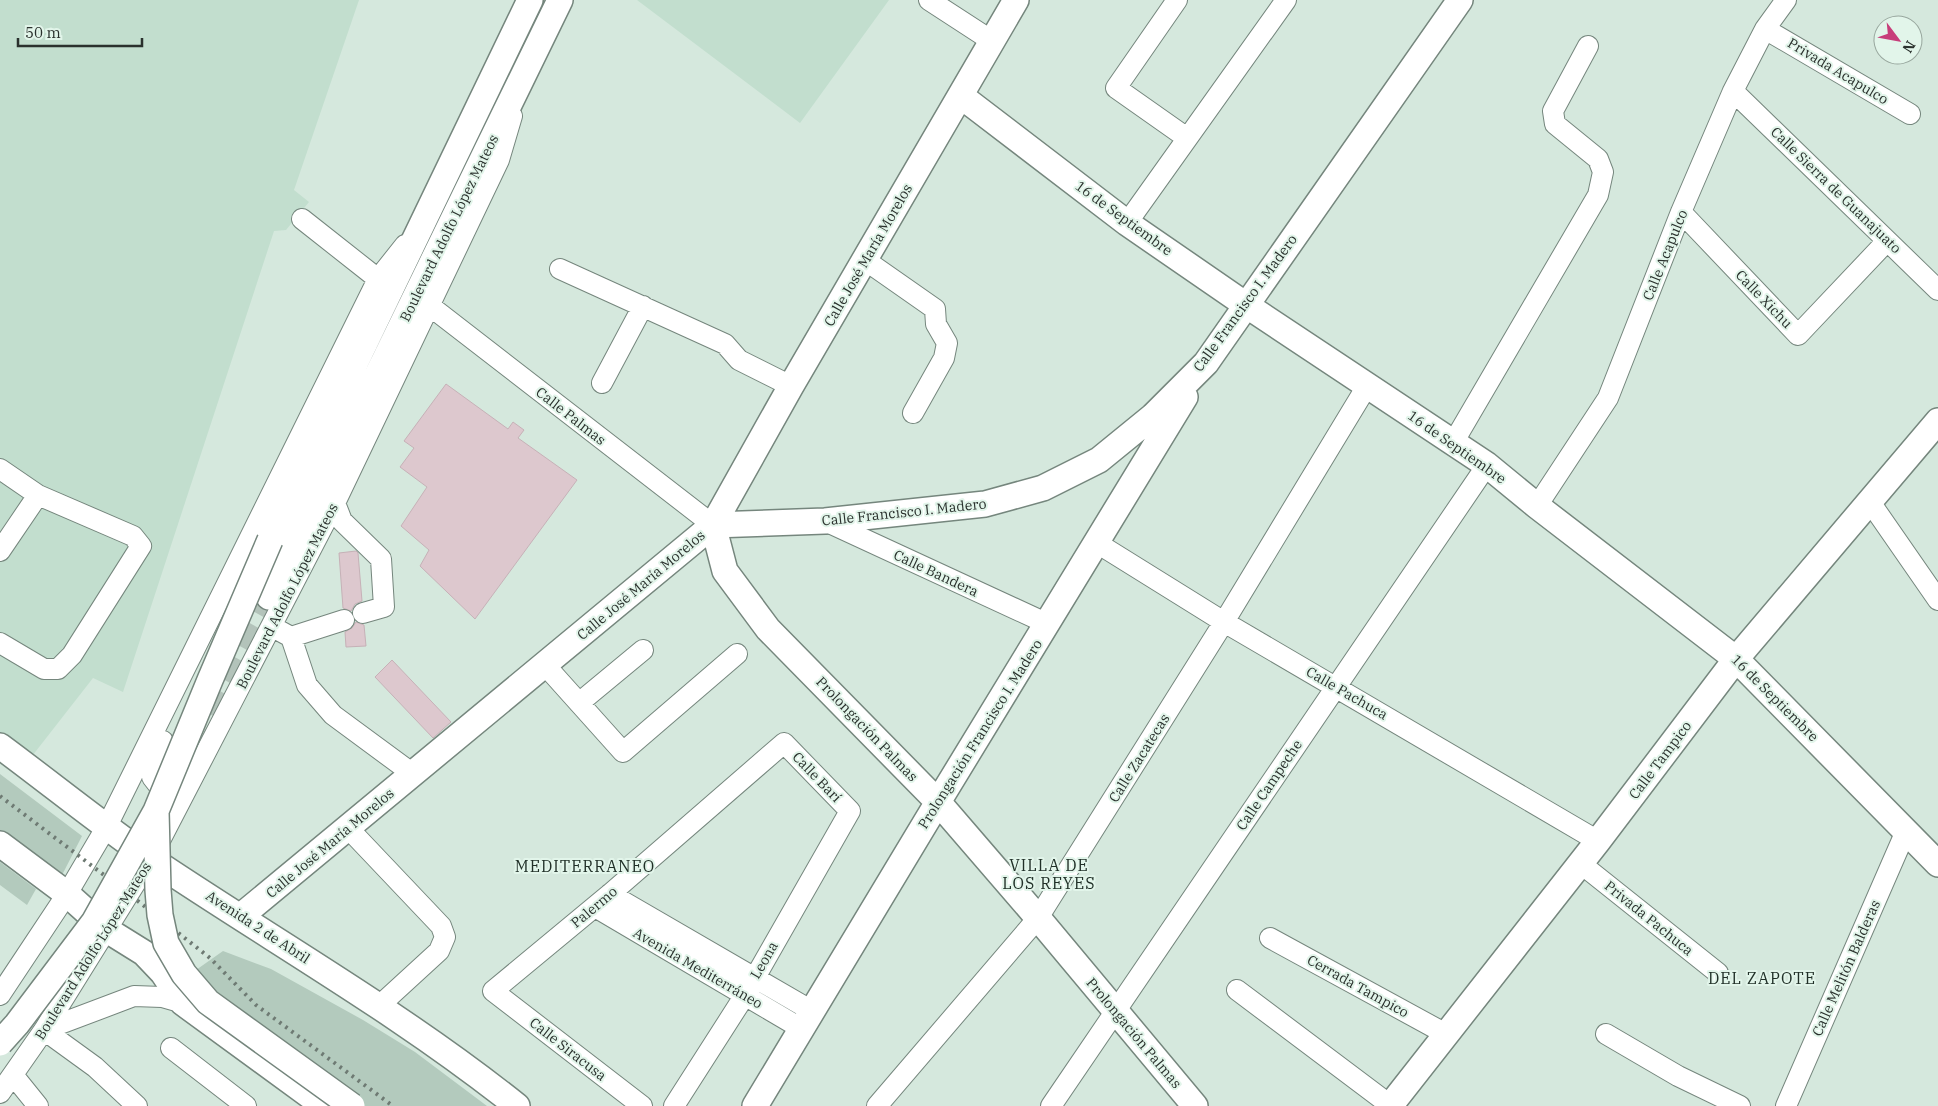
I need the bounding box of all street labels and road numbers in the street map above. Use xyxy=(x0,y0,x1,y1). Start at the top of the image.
street label: Privada Acapulco xyxy=(1784,34,1892,108)
street label: Calle Sierra de Guanajuato xyxy=(1767,123,1905,257)
street label: Boulevard Adolfo López Mateos xyxy=(396,131,502,325)
street label: 16 de Septiembre xyxy=(1072,177,1176,259)
street label: Calle José María Morelos xyxy=(820,180,916,329)
street label: Calle Acapulco xyxy=(1639,207,1691,303)
street label: Calle Francisco I. Madero xyxy=(1189,231,1301,375)
street label: Calle Xichu xyxy=(1732,266,1796,332)
street label: Calle Palmas xyxy=(532,383,610,449)
street label: 16 de Septiembre xyxy=(1404,406,1510,488)
street label: Calle Francisco I. Madero xyxy=(821,494,987,530)
street label: Boulevard Adolfo López Mateos xyxy=(232,500,342,692)
street label: Calle José María Morelos xyxy=(573,526,709,644)
street label: Calle Bandera xyxy=(891,545,982,601)
street label: Prolongación Francisco I. Madero xyxy=(914,636,1046,832)
street label: 16 de Septiembre xyxy=(1728,651,1822,745)
street label: Calle Pachuca xyxy=(1303,662,1391,724)
street label: Prolongación Palmas xyxy=(812,673,922,785)
street label: Calle Zacatecas xyxy=(1105,710,1174,806)
street label: Calle Tampico xyxy=(1625,717,1695,803)
street label: Calle Campeche xyxy=(1232,736,1306,834)
street label: Calle Barí xyxy=(789,748,845,806)
street label: Calle José María Morelos xyxy=(262,784,398,902)
street label: Boulevard Adolfo López Mateos xyxy=(31,859,155,1043)
street label: Privada Pachuca xyxy=(1601,877,1697,960)
street label: Palermo xyxy=(567,882,621,932)
street label: Avenida 2 de Abril xyxy=(203,887,313,967)
street label: Calle Melitón Balderas xyxy=(1808,897,1884,1039)
street label: Avenida Mediterráneo xyxy=(630,924,766,1012)
street label: Leona xyxy=(746,938,782,982)
street label: Cerrada Tampico xyxy=(1304,951,1412,1021)
street label: Prolongación Palmas xyxy=(1082,974,1186,1092)
street label: Calle Siracusa xyxy=(526,1013,610,1085)

